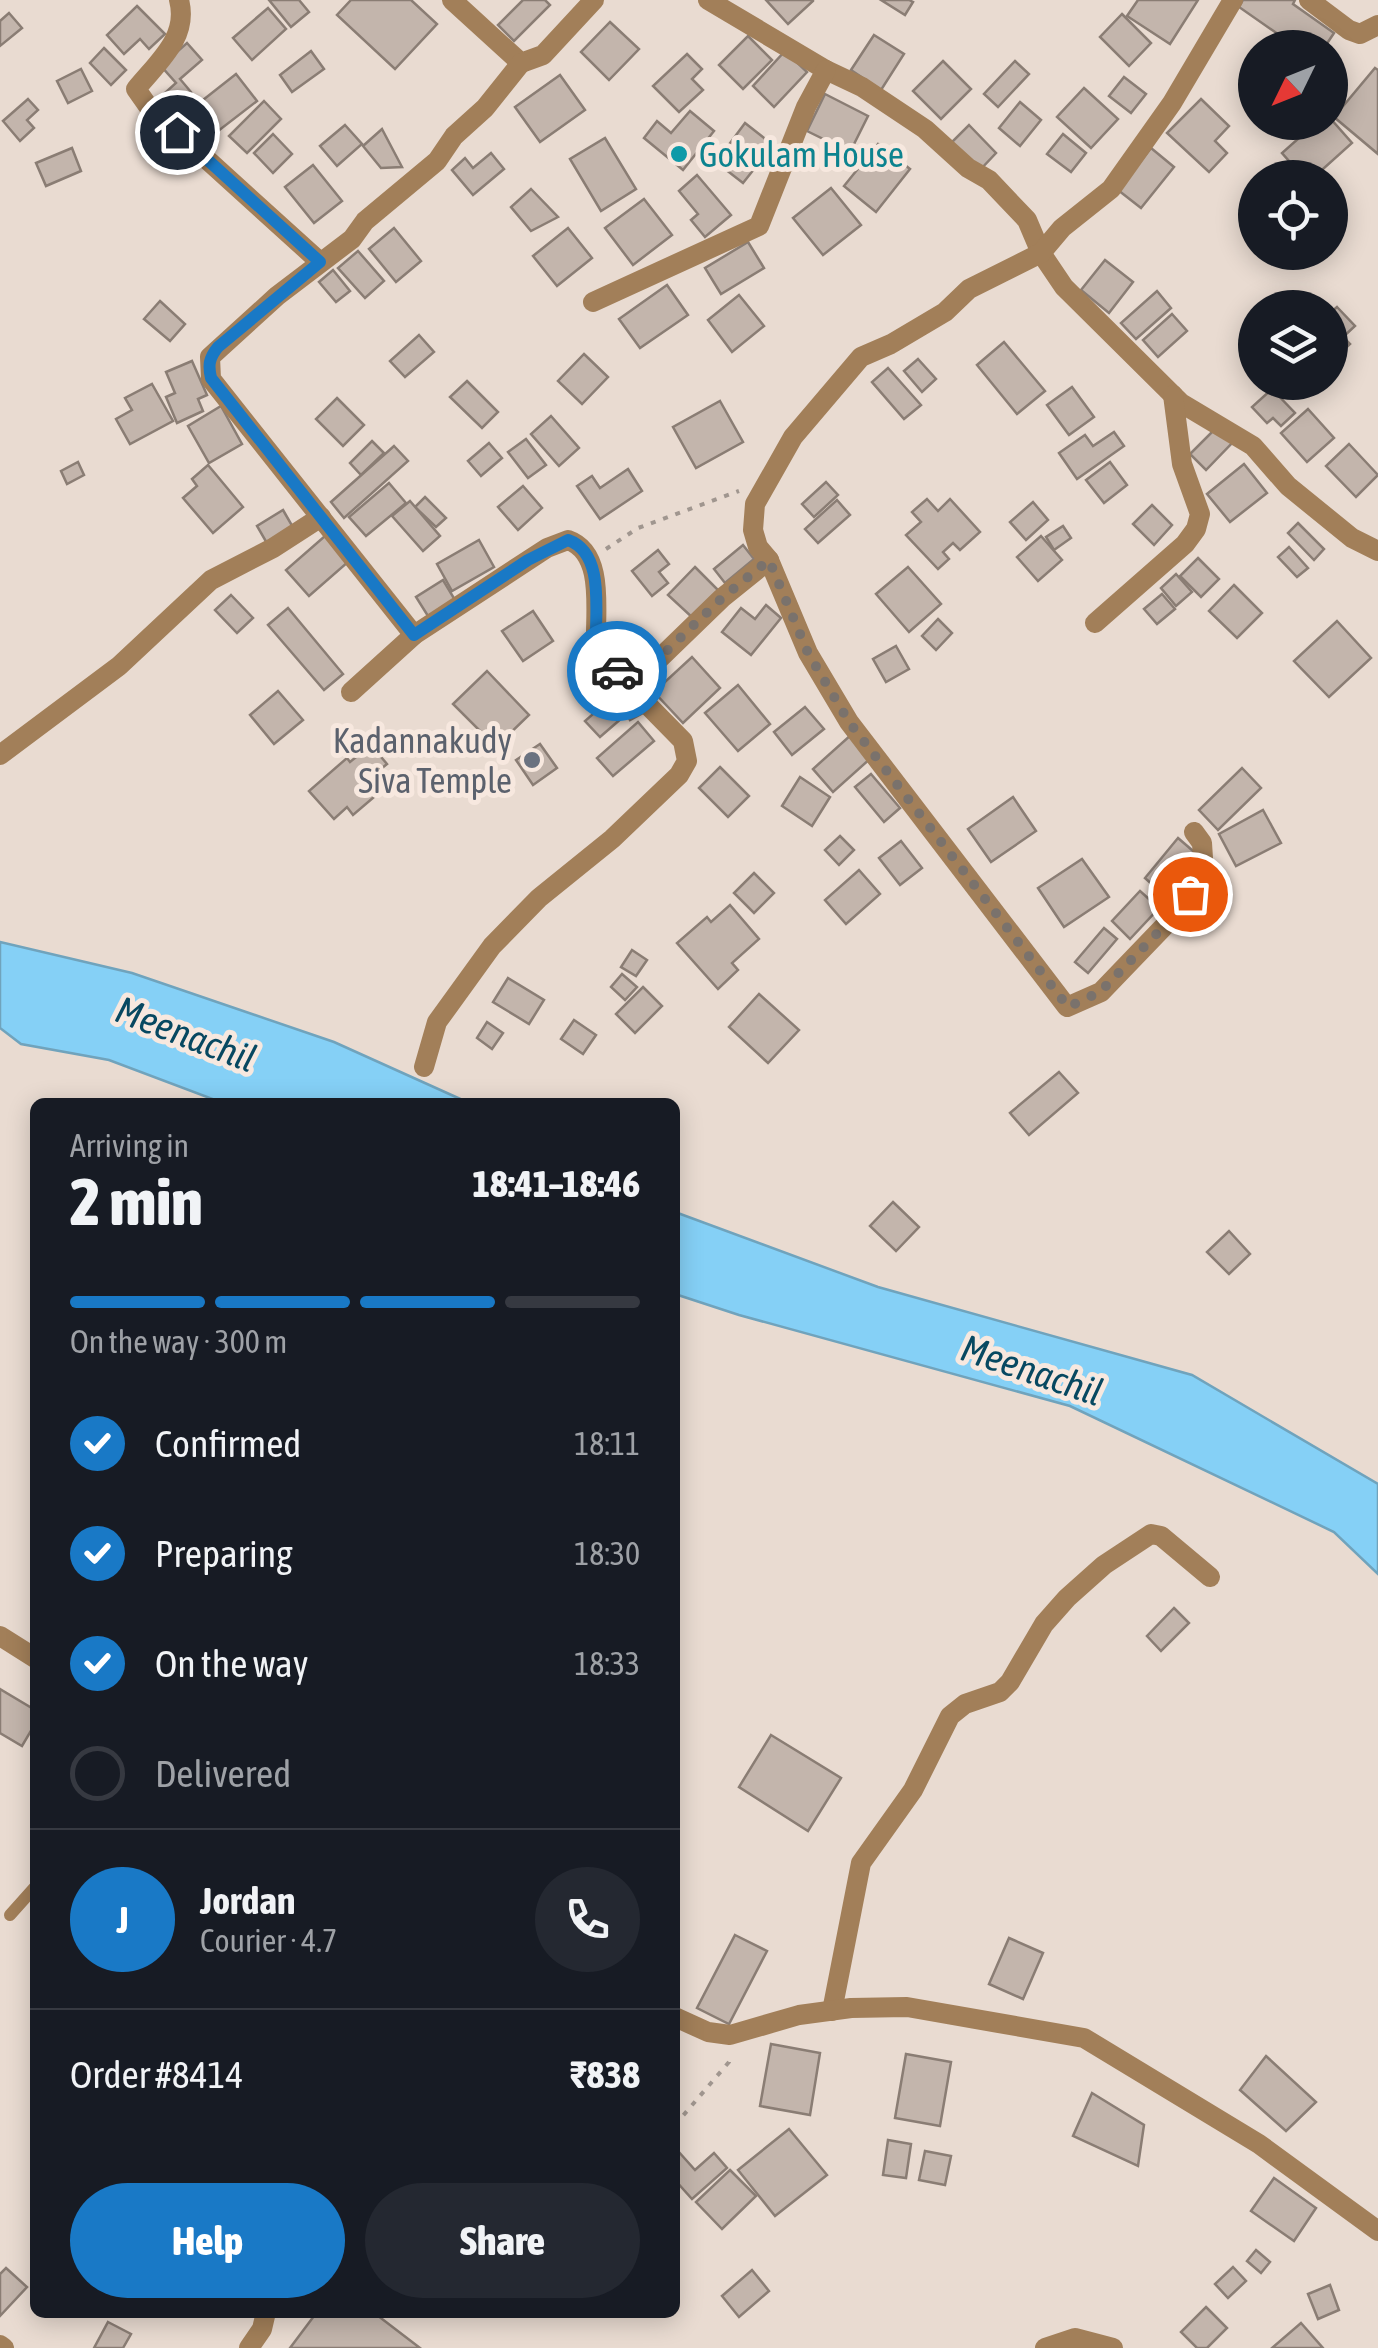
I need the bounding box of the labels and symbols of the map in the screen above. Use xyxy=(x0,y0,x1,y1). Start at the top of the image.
north arrow xyxy=(1238,30,1348,140)
pin xyxy=(135,90,220,175)
place label: Gokulam House xyxy=(699,134,904,174)
marker: Gokulam House xyxy=(668,143,690,165)
courier xyxy=(567,621,667,721)
place label: Kadannakudy Siva Temple xyxy=(333,720,512,800)
marker: Kadannakudy Siva Temple xyxy=(521,749,543,771)
pin xyxy=(1148,852,1233,937)
water label: Meenachil xyxy=(110,988,262,1080)
water label: Meenachil xyxy=(956,1326,1108,1414)

